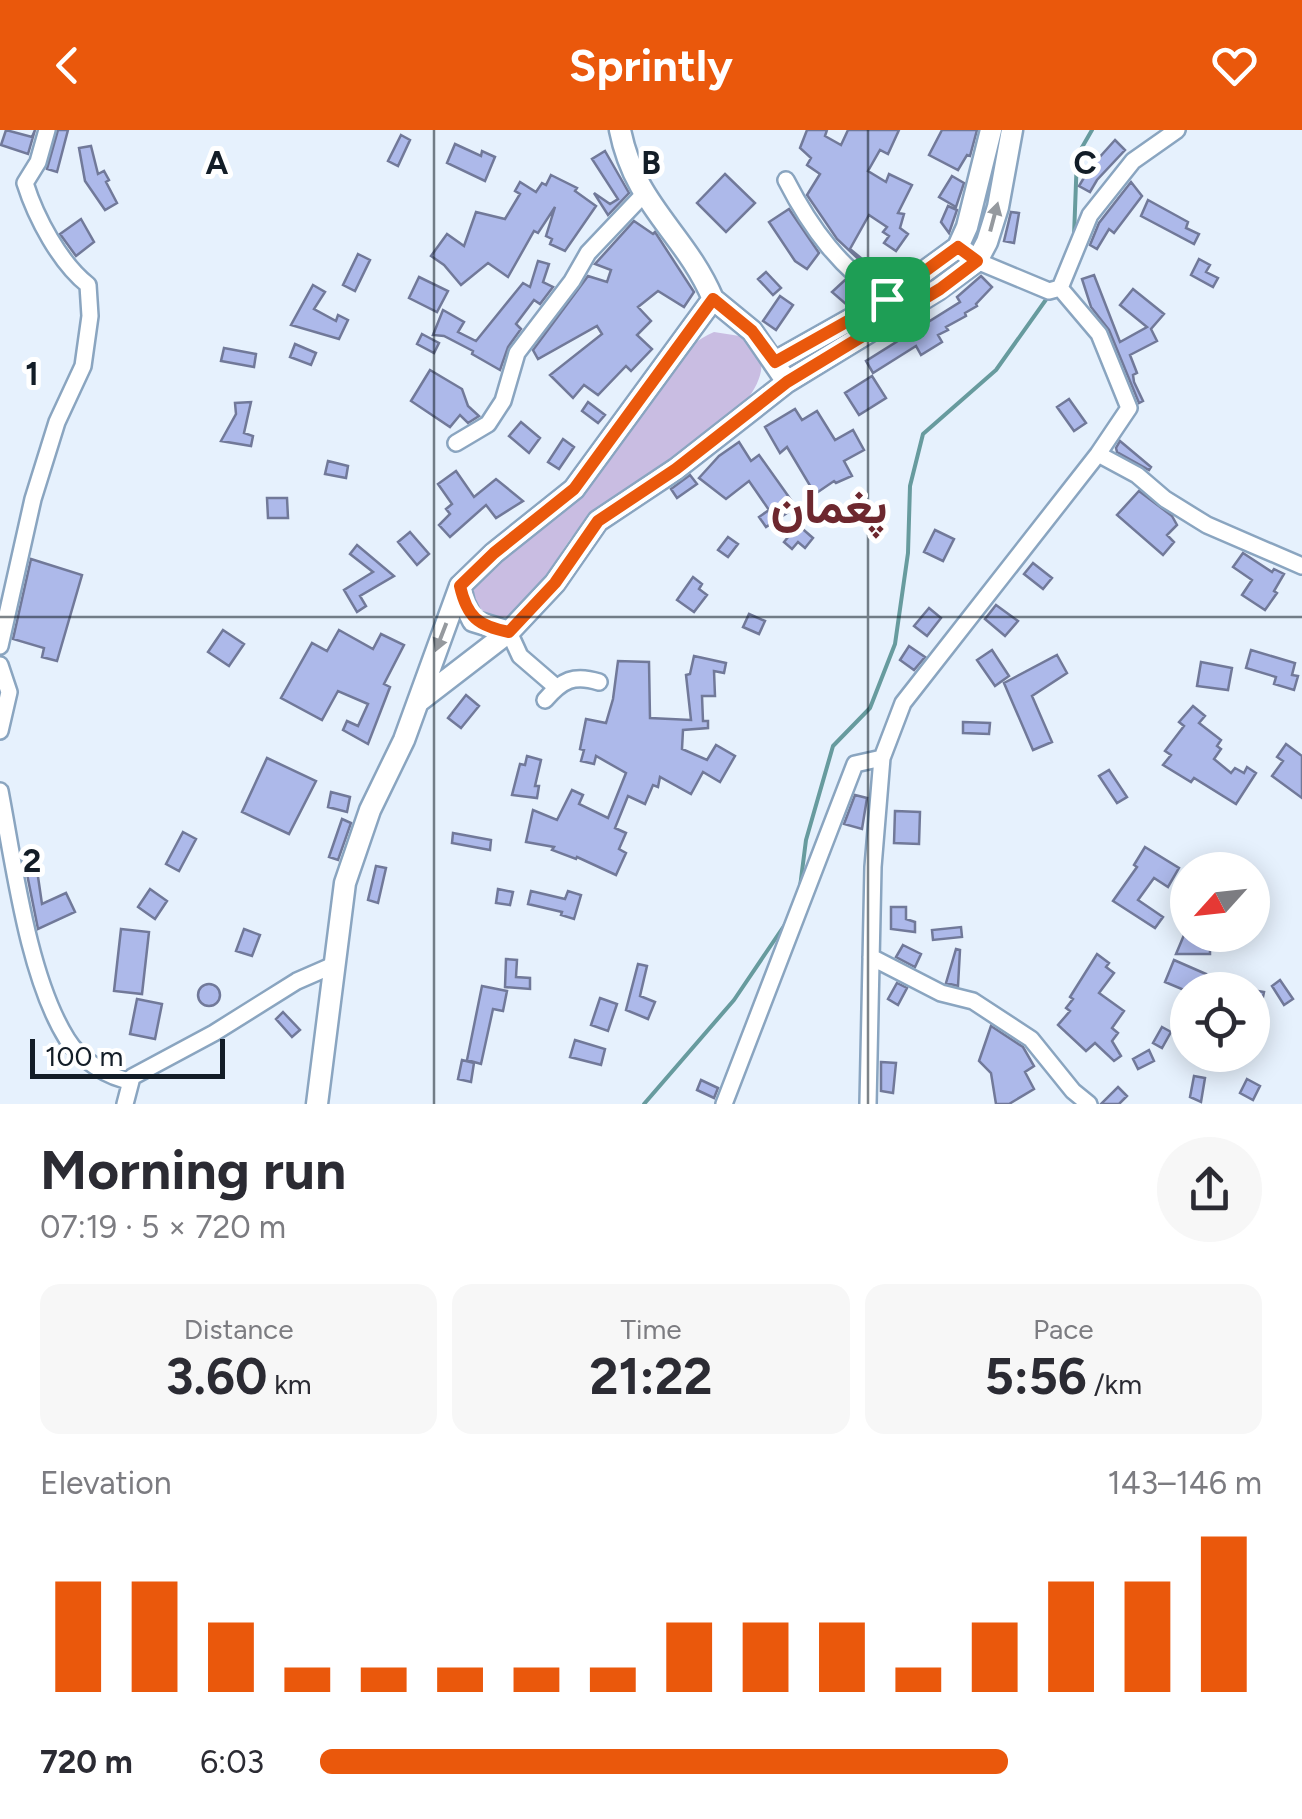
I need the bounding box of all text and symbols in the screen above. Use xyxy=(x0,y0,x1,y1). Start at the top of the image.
icon: back xyxy=(40,38,95,93)
text: Sprintly xyxy=(569,38,733,92)
icon: heart xyxy=(1207,38,1262,93)
text: A xyxy=(206,144,229,182)
text: B xyxy=(641,144,661,182)
text: C xyxy=(1073,144,1097,182)
one-way arrow xyxy=(987,202,1003,233)
pin xyxy=(845,257,930,342)
icon: arrive xyxy=(860,272,915,327)
text: 1 xyxy=(25,355,39,393)
district label: پغمان xyxy=(770,477,888,539)
one-way arrow xyxy=(433,622,448,652)
text: 2 xyxy=(23,842,41,880)
north arrow xyxy=(1170,852,1270,952)
map controls xyxy=(1170,852,1270,1072)
button: locate xyxy=(1170,972,1270,1072)
scale bar xyxy=(30,1034,225,1078)
text: 100 m xyxy=(45,1039,123,1073)
text: Morning run xyxy=(40,1137,346,1203)
button: share xyxy=(1157,1137,1262,1242)
text: 07:19 · 5 × 720 m xyxy=(40,1208,286,1246)
text: Distance xyxy=(184,1312,294,1346)
text: Time xyxy=(620,1312,682,1346)
text: Pace xyxy=(1033,1312,1094,1346)
text: 3.60 xyxy=(166,1346,267,1407)
text: 21:22 xyxy=(589,1346,712,1407)
text: 5:56 xyxy=(985,1346,1087,1407)
text: km xyxy=(267,1367,312,1401)
text: /km xyxy=(1087,1367,1142,1401)
text: Elevation xyxy=(40,1464,172,1502)
text: 143–146 m xyxy=(1108,1464,1262,1502)
text: 720 m xyxy=(40,1743,133,1781)
text: 6:03 xyxy=(200,1743,264,1781)

